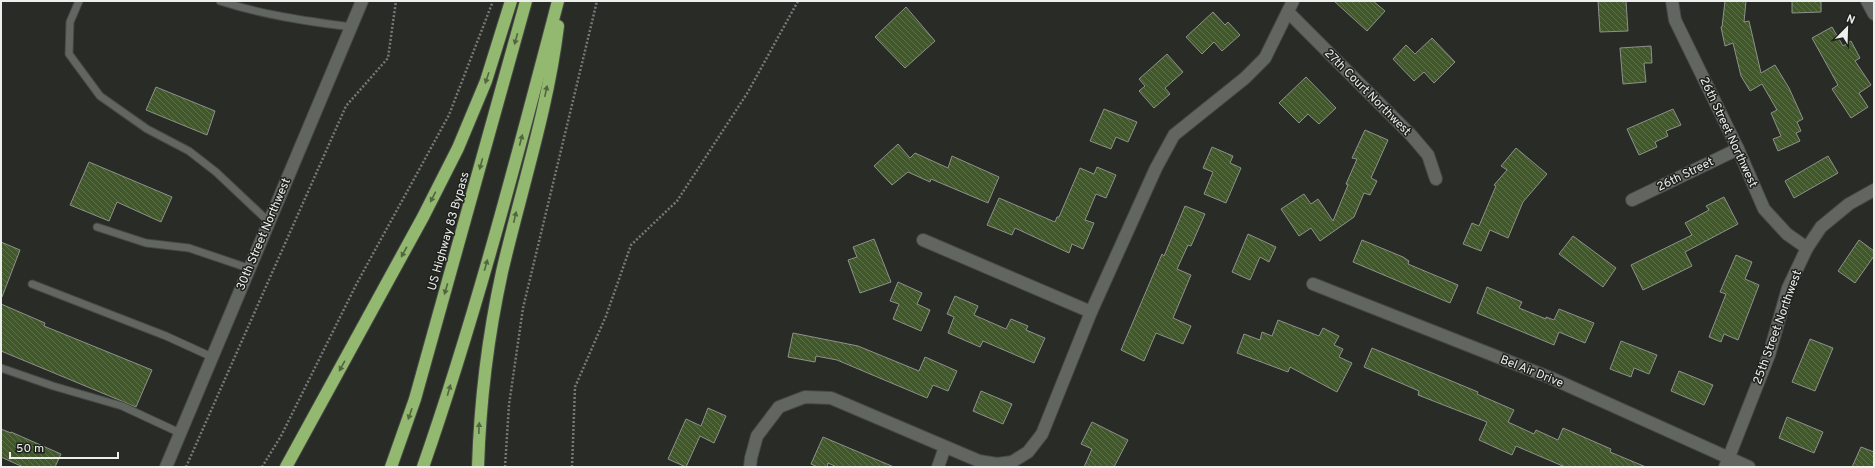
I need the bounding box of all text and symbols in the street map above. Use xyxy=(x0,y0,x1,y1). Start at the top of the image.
north arrow xyxy=(1827,8,1867,48)
text: N xyxy=(1844,12,1857,28)
one-way arrow xyxy=(513,33,519,45)
street label: 27th Court Northwest xyxy=(1321,46,1414,139)
one-way arrow xyxy=(483,73,489,85)
street label: 26th Street Northwest xyxy=(1695,75,1761,190)
one-way arrow xyxy=(543,85,549,97)
one-way arrow xyxy=(518,134,524,146)
street label: 26th Street xyxy=(1654,154,1717,196)
one-way arrow xyxy=(478,158,484,170)
street label: US Highway 83 Bypass xyxy=(424,170,474,293)
street label: 30th Street Northwest xyxy=(233,176,295,293)
one-way arrow xyxy=(430,191,437,202)
one-way arrow xyxy=(513,211,519,224)
one-way arrow xyxy=(400,246,407,257)
one-way arrow xyxy=(483,259,489,271)
street label: 25th Street Northwest xyxy=(1750,268,1806,387)
one-way arrow xyxy=(443,283,449,295)
street label: Bel Air Drive xyxy=(1498,352,1566,392)
one-way arrow xyxy=(338,360,345,372)
one-way arrow xyxy=(446,384,452,396)
one-way arrow xyxy=(406,408,412,420)
one-way arrow xyxy=(476,421,482,434)
scale bar xyxy=(10,434,118,460)
text: 50 m xyxy=(16,441,44,457)

